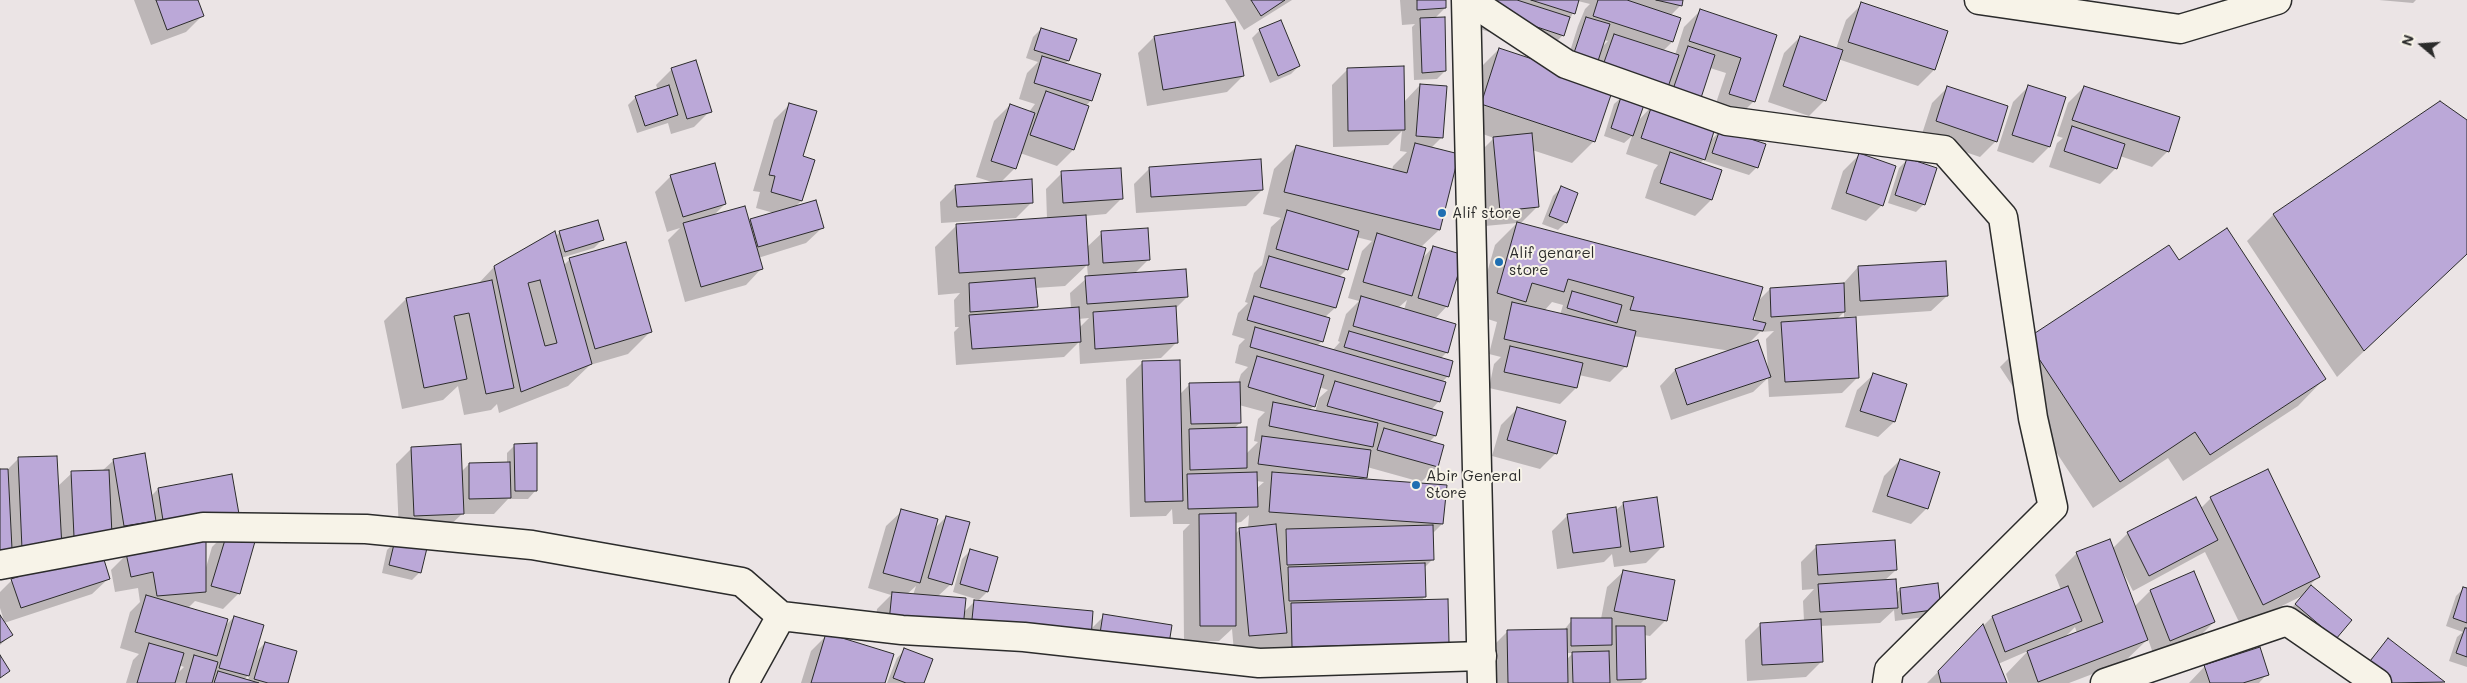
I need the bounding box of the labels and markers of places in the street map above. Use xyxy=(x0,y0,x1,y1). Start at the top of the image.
place label: Alif store xyxy=(1452,204,1521,222)
marker: Alif store xyxy=(1436,207,1448,219)
place label: Alif genarel store xyxy=(1509,244,1595,279)
marker: Alif genarel store xyxy=(1493,256,1505,268)
place label: Abir General Store xyxy=(1426,467,1521,502)
marker: Abir General Store xyxy=(1410,479,1422,491)

